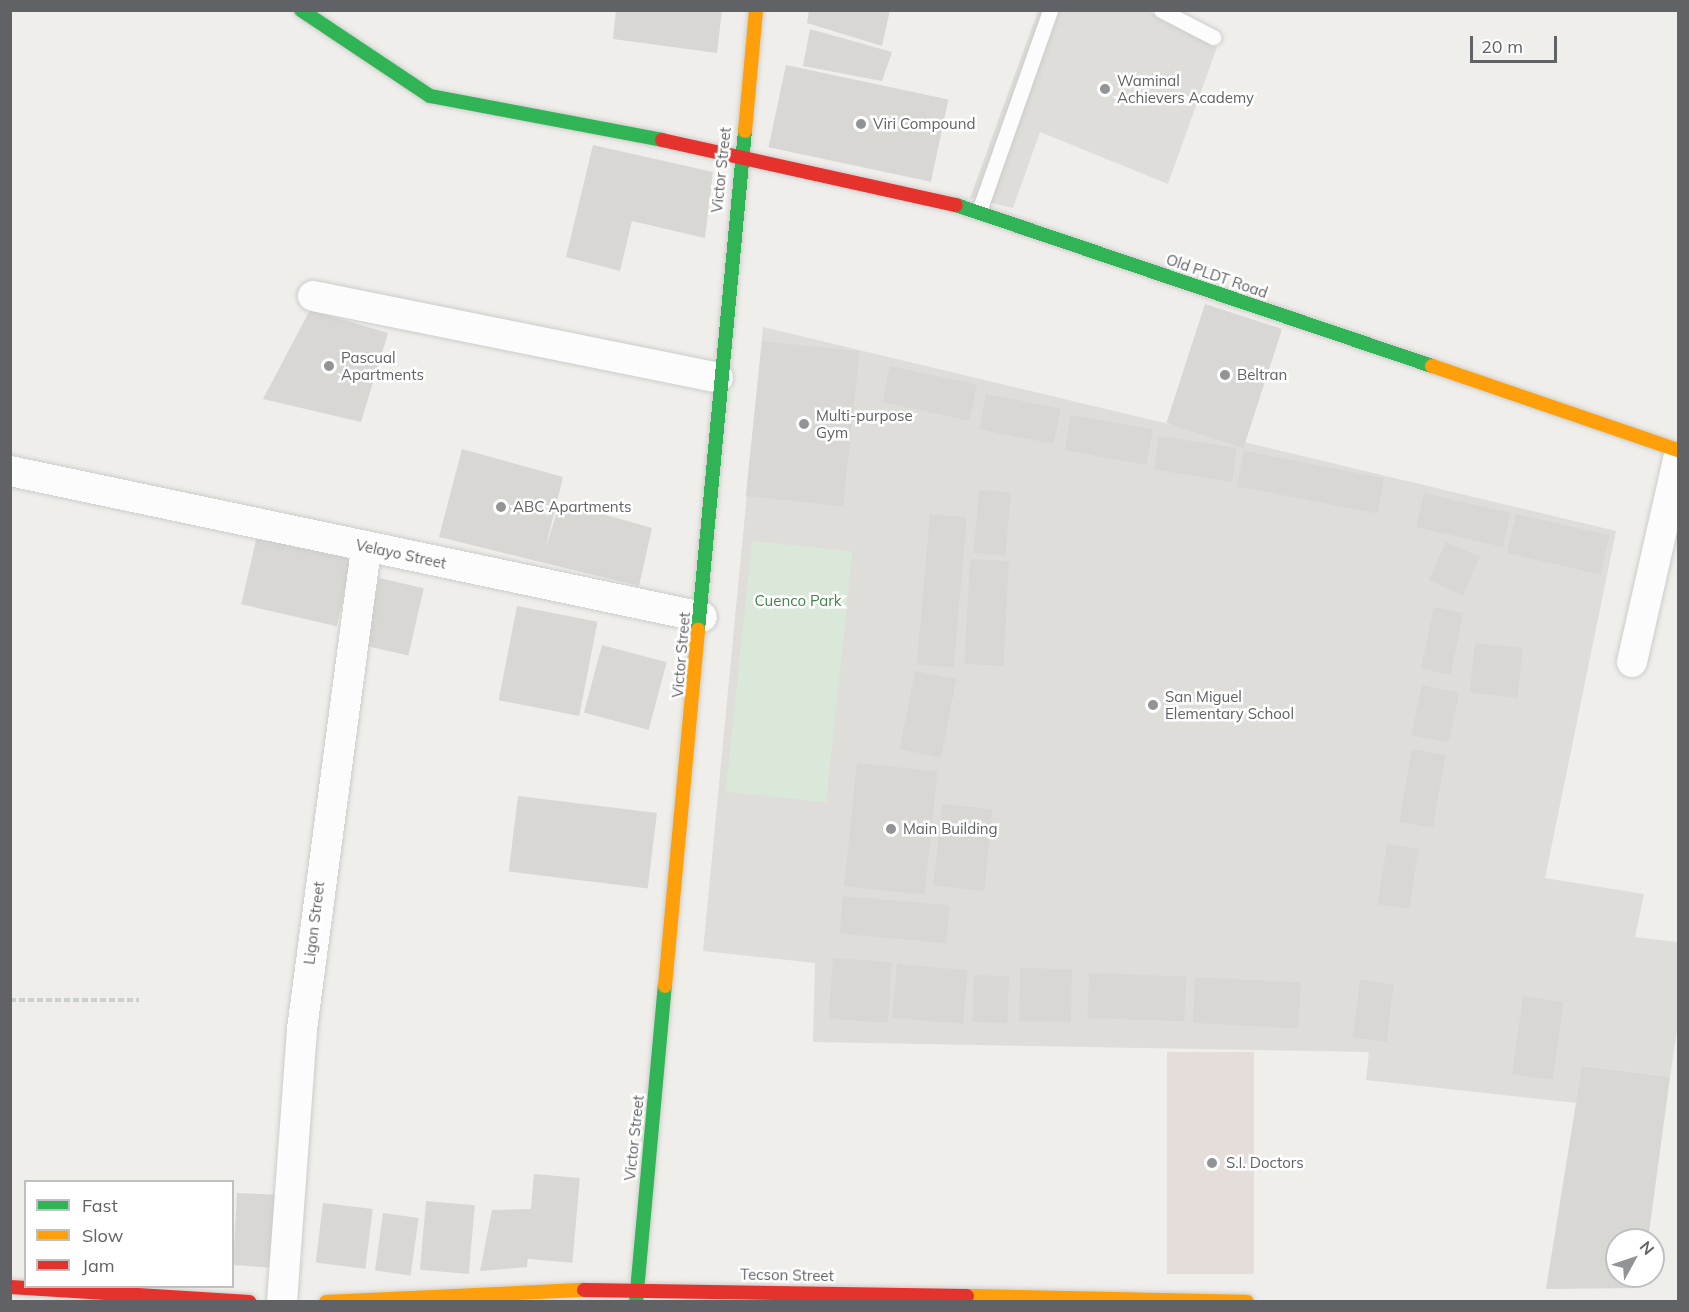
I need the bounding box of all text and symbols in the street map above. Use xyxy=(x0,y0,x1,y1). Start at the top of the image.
scale bar xyxy=(1473,24,1560,62)
text: 20 m xyxy=(1481,35,1523,58)
place label: Waminal Achievers Academy xyxy=(1117,71,1254,106)
marker: Waminal Achievers Academy xyxy=(1098,82,1112,96)
place label: Viri Compound xyxy=(873,115,975,133)
marker: Viri Compound xyxy=(854,117,868,131)
street label: Victor Street xyxy=(708,126,734,214)
street label: Old PLDT Road xyxy=(1164,250,1270,302)
place label: Pascual Apartments xyxy=(341,348,424,383)
marker: Pascual Apartments xyxy=(322,359,336,373)
place label: Beltran xyxy=(1237,366,1287,384)
marker: Beltran xyxy=(1218,368,1232,382)
place label: Multi-purpose Gym xyxy=(816,406,913,441)
marker: Multi-purpose Gym xyxy=(797,417,811,431)
place label: ABC Apartments xyxy=(513,498,631,516)
marker: ABC Apartments xyxy=(494,500,508,514)
street label: Velayo Street xyxy=(354,536,448,572)
park label: Cuenco Park xyxy=(754,592,842,610)
street label: Victor Street xyxy=(668,611,694,699)
place label: San Miguel Elementary School xyxy=(1165,687,1294,722)
marker: San Miguel Elementary School xyxy=(1146,698,1160,712)
place label: Main Building xyxy=(903,820,998,838)
marker: Main Building xyxy=(884,822,898,836)
street label: Ligon Street xyxy=(300,880,328,966)
street label: Victor Street xyxy=(621,1094,647,1182)
marker: S.I. Doctors xyxy=(1203,1154,1221,1172)
place label: S.I. Doctors xyxy=(1226,1154,1304,1172)
legend xyxy=(24,1180,234,1288)
text: Fast xyxy=(82,1194,118,1217)
text: Slow xyxy=(82,1224,123,1247)
north arrow xyxy=(1605,1228,1665,1288)
text: N xyxy=(1636,1237,1659,1259)
text: Jam xyxy=(82,1254,115,1277)
street label: Tecson Street xyxy=(740,1265,834,1285)

